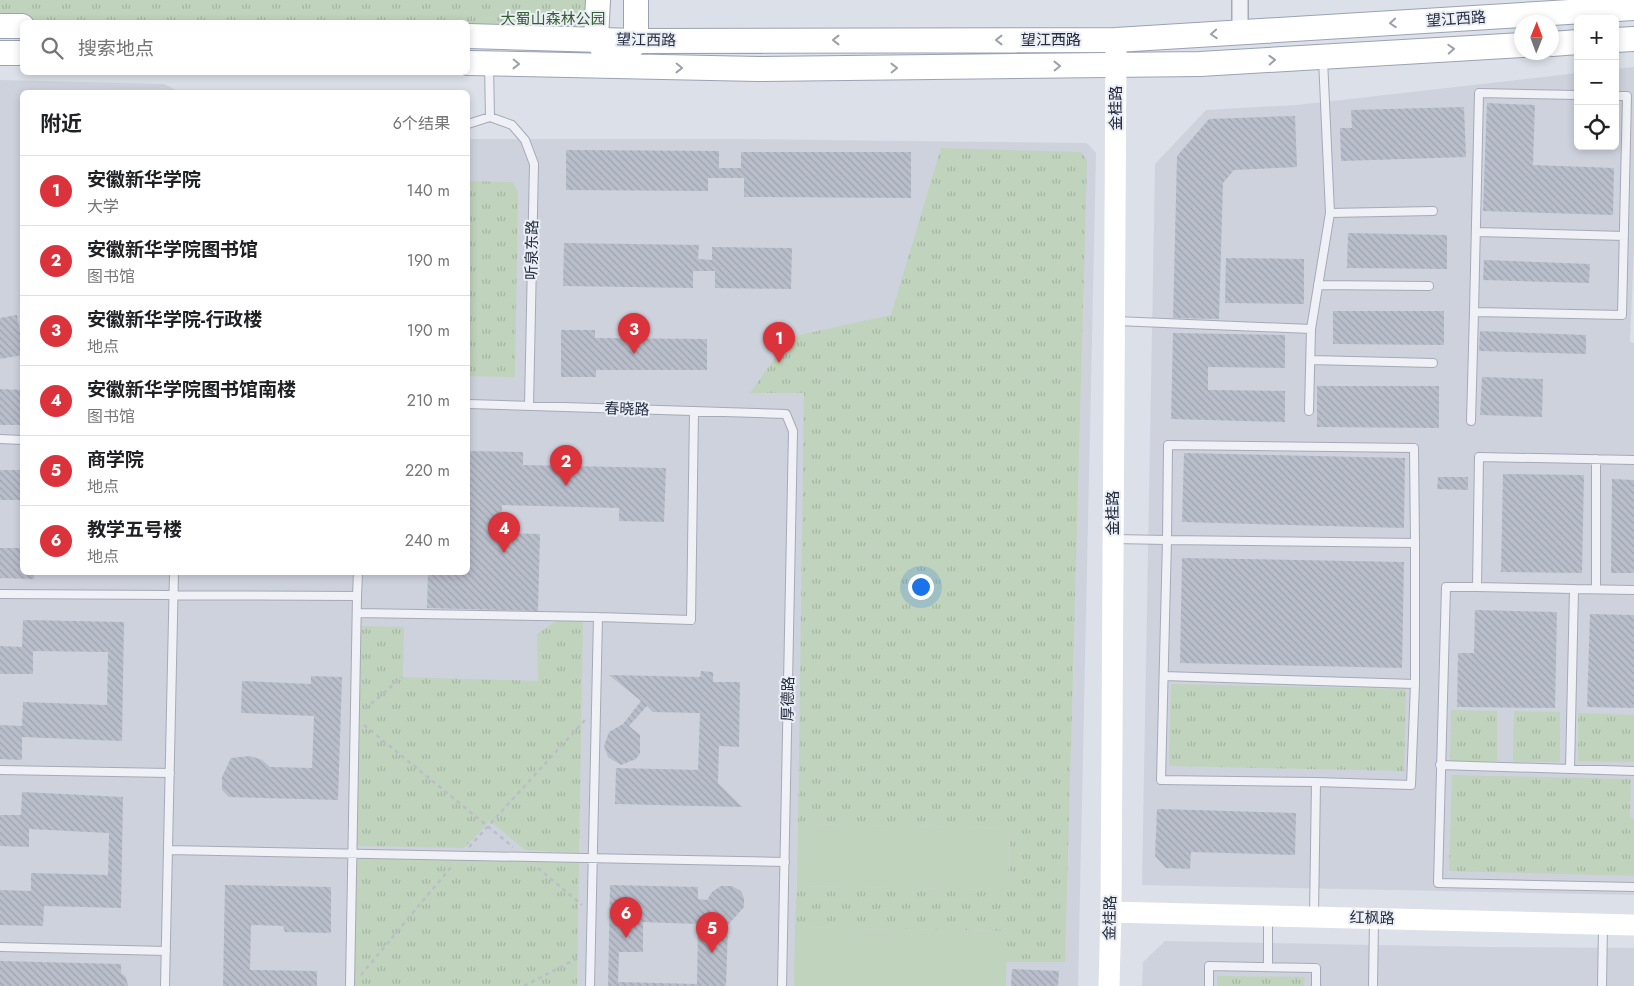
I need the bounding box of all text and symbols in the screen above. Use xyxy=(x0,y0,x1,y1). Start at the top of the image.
street label: 望江西路 xyxy=(1425,6,1487,32)
park label: 大蜀山森林公园 xyxy=(500,8,606,30)
north arrow xyxy=(1514,15,1559,60)
map controls xyxy=(1574,15,1619,150)
button: + xyxy=(1574,15,1619,60)
one-way arrow xyxy=(1389,18,1397,29)
search box xyxy=(20,20,470,75)
street label: 望江西路 xyxy=(616,28,676,52)
street label: 望江西路 xyxy=(1021,29,1081,51)
one-way arrow xyxy=(1209,29,1217,40)
icon: search xyxy=(38,34,66,62)
text: 搜索地点 xyxy=(78,35,154,62)
one-way arrow xyxy=(832,35,840,45)
one-way arrow xyxy=(994,35,1002,45)
one-way arrow xyxy=(1448,44,1456,55)
one-way arrow xyxy=(1268,54,1276,65)
one-way arrow xyxy=(512,59,520,69)
button: − xyxy=(1574,60,1619,105)
one-way arrow xyxy=(1054,61,1061,71)
one-way arrow xyxy=(675,62,683,73)
one-way arrow xyxy=(891,63,899,73)
street label: 金桂路 xyxy=(1105,85,1127,131)
button: locate xyxy=(1574,105,1619,150)
text: 附近 xyxy=(40,109,82,139)
text: 6个结果 xyxy=(393,112,450,135)
text: 安徽新华学院 xyxy=(87,166,201,193)
text: 1 xyxy=(52,179,60,202)
text: 140 m xyxy=(407,179,450,202)
text: 大学 xyxy=(87,195,119,218)
street label: 听泉东路 xyxy=(520,220,544,280)
text: 安徽新华学院图书馆 xyxy=(87,236,258,263)
text: 2 xyxy=(51,249,61,272)
text: 190 m xyxy=(407,249,450,272)
text: 图书馆 xyxy=(87,265,135,288)
text: 安徽新华学院-行政楼 xyxy=(87,306,262,333)
pin: 3 xyxy=(618,313,650,354)
text: 3 xyxy=(51,319,61,342)
text: 190 m xyxy=(407,319,450,342)
pin: 1 xyxy=(763,322,795,363)
text: 地点 xyxy=(87,335,119,358)
text: 安徽新华学院图书馆南楼 xyxy=(87,376,296,403)
text: 4 xyxy=(50,389,62,412)
text: 210 m xyxy=(407,389,450,412)
street label: 春晓路 xyxy=(604,397,650,421)
text: 图书馆 xyxy=(87,405,135,428)
pin: 2 xyxy=(550,445,582,486)
text: 商学院 xyxy=(87,446,144,473)
text: 5 xyxy=(51,459,61,482)
text: 220 m xyxy=(405,459,450,482)
text: 地点 xyxy=(87,475,119,498)
street label: 金桂路 xyxy=(1102,490,1124,536)
pin: 4 xyxy=(488,512,520,553)
text: 教学五号楼 xyxy=(87,516,182,543)
text: 6 xyxy=(51,529,61,552)
text: 240 m xyxy=(405,529,450,552)
text: 地点 xyxy=(87,545,119,568)
your location xyxy=(908,574,934,600)
street label: 厚德路 xyxy=(777,676,799,722)
street label: 金桂路 xyxy=(1099,895,1121,941)
pin: 6 xyxy=(610,897,642,938)
street label: 红枫路 xyxy=(1349,907,1395,929)
pin: 5 xyxy=(696,912,728,953)

